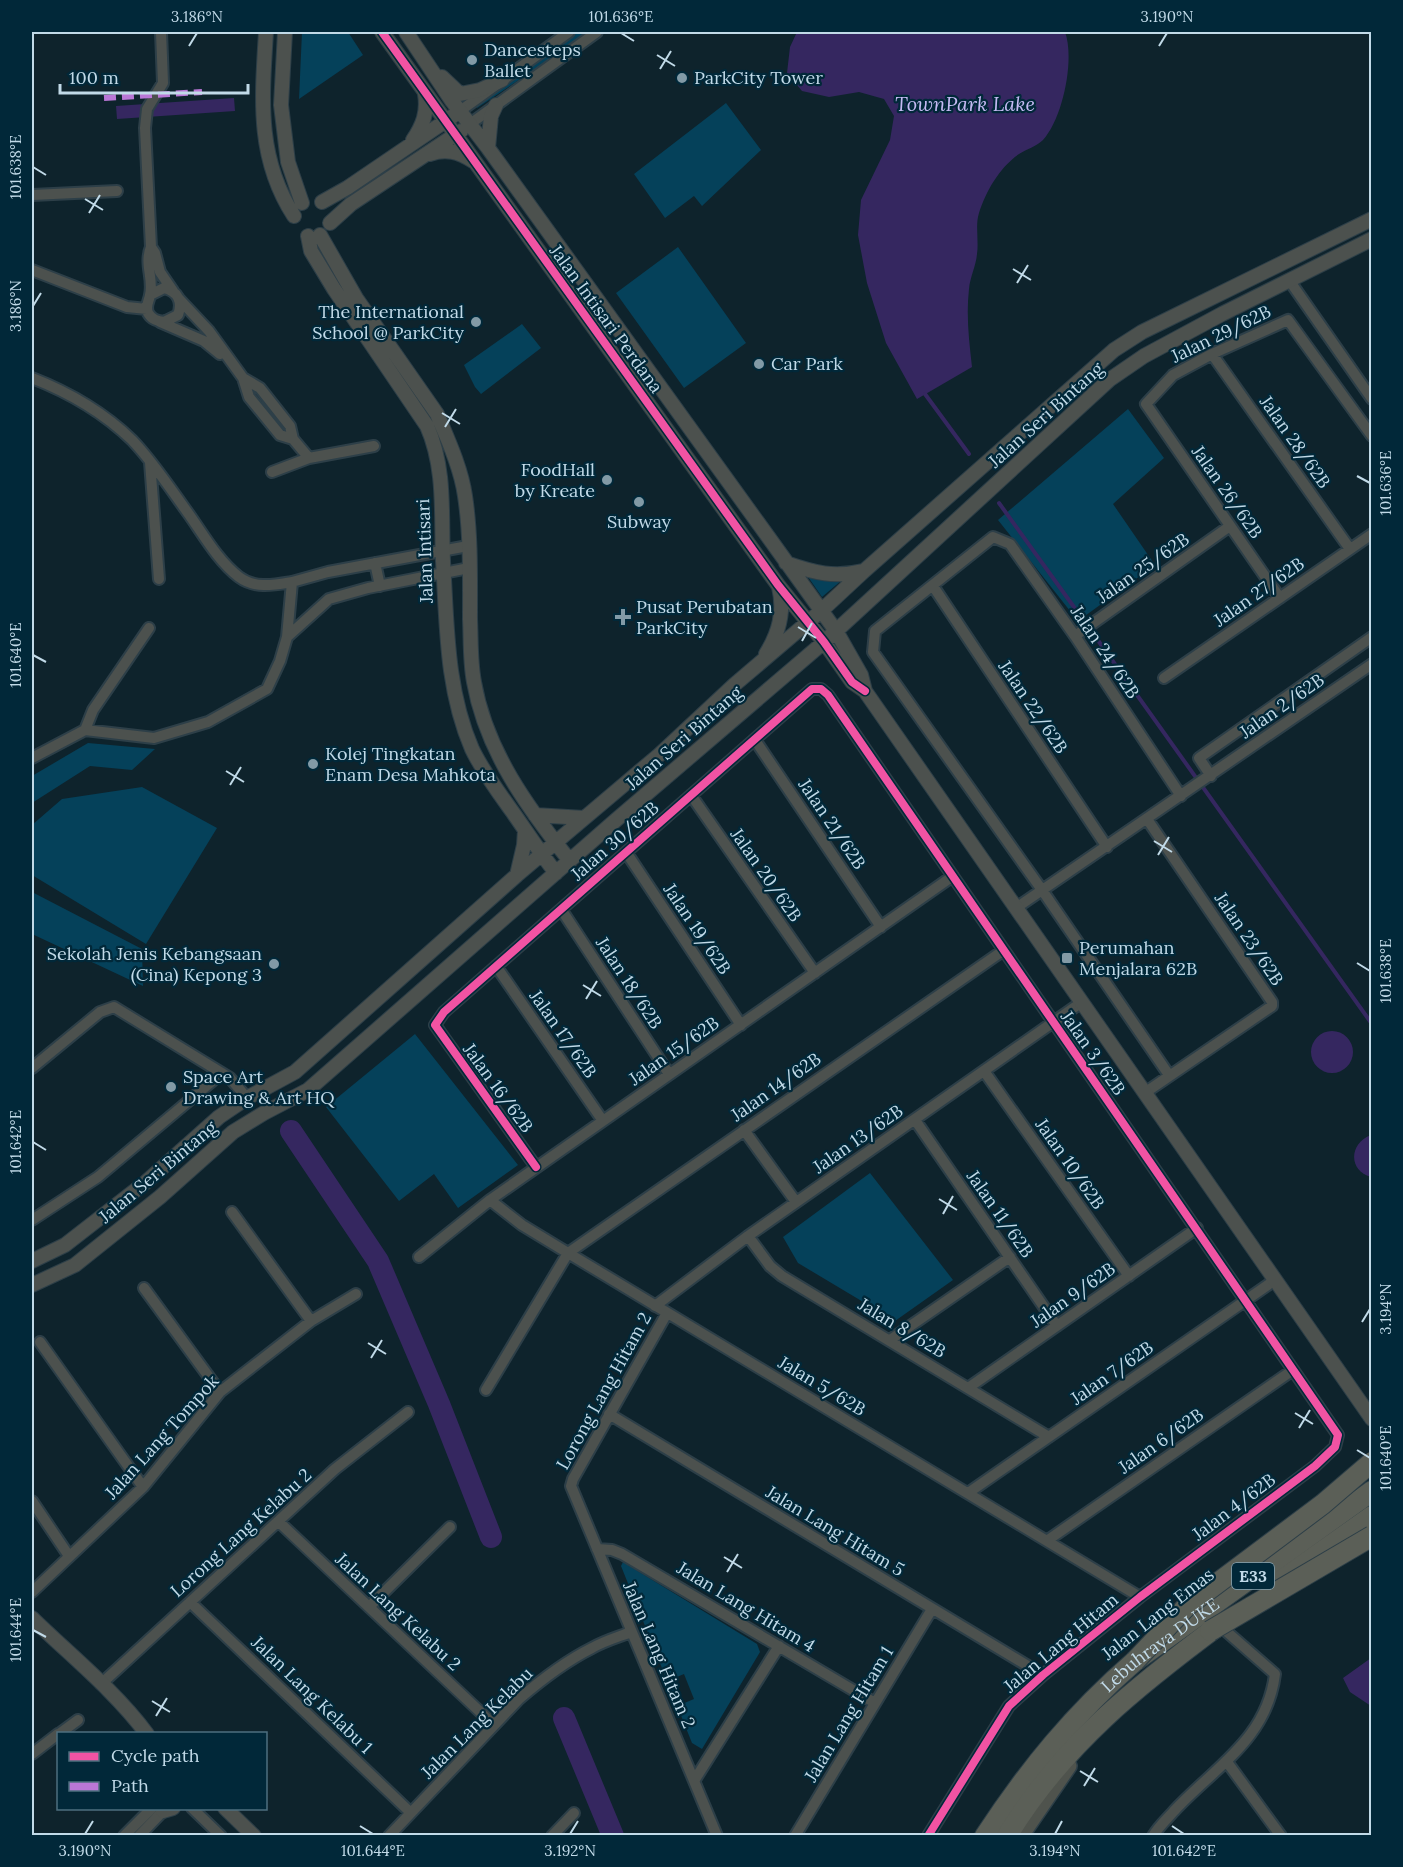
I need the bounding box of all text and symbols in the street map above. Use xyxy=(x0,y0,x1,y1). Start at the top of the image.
text: 3.186°N xyxy=(171,7,223,26)
text: 101.636°E xyxy=(589,7,653,26)
text: 3.190°N xyxy=(1141,7,1194,26)
place label: Dancesteps Ballet xyxy=(484,38,581,82)
marker: Dancesteps Ballet xyxy=(465,53,479,67)
scale bar xyxy=(60,57,248,95)
text: 100 m xyxy=(69,66,119,89)
place label: ParkCity Tower xyxy=(694,66,823,89)
marker: ParkCity Tower xyxy=(675,71,689,85)
water label: TownPark Lake xyxy=(895,91,1035,116)
text: 101.638°E xyxy=(6,135,25,199)
street label: Jalan Intisari Perdana xyxy=(544,239,668,397)
text: 3.186°N xyxy=(6,280,25,332)
place label: The International School @ ParkCity xyxy=(312,300,464,344)
street label: Jalan 29/62B xyxy=(1166,300,1274,368)
marker: The International School @ ParkCity xyxy=(469,315,483,329)
place label: Car Park xyxy=(771,352,843,375)
street label: Jalan Seri Bintang xyxy=(983,356,1109,473)
marker: Car Park xyxy=(752,357,766,371)
street label: Jalan 28/62B xyxy=(1254,390,1336,493)
street label: Jalan 26/62B xyxy=(1186,440,1268,543)
text: 101.636°E xyxy=(1376,451,1395,515)
place label: FoodHall by Kreate xyxy=(515,458,595,502)
marker: FoodHall by Kreate xyxy=(600,473,614,487)
marker: Subway xyxy=(632,495,646,509)
street label: Jalan Intisari xyxy=(411,498,438,605)
place label: Subway xyxy=(607,510,672,533)
street label: Jalan 25/62B xyxy=(1091,527,1193,608)
street label: Jalan 27/62B xyxy=(1208,552,1309,632)
place label: Pusat Perubatan ParkCity xyxy=(636,595,773,639)
street label: Jalan 24/62B xyxy=(1065,600,1145,703)
marker: Pusat Perubatan ParkCity xyxy=(614,608,632,626)
text: 101.640°E xyxy=(6,622,25,688)
street label: Jalan 22/62B xyxy=(993,655,1073,758)
street label: Jalan 2/62B xyxy=(1234,668,1329,744)
street label: Jalan Seri Bintang xyxy=(620,680,748,795)
place label: Kolej Tingkatan Enam Desa Mahkota xyxy=(325,742,496,786)
marker: Kolej Tingkatan Enam Desa Mahkota xyxy=(306,757,320,771)
street label: Jalan 21/62B xyxy=(793,773,871,874)
street label: Jalan 30/62B xyxy=(565,796,663,886)
street label: Jalan 20/62B xyxy=(725,823,807,926)
street label: Jalan 19/62B xyxy=(658,878,736,979)
street label: Jalan 23/62B xyxy=(1209,887,1289,990)
street label: Jalan 18/62B xyxy=(591,932,668,1033)
place label: Perumahan Menjalara 62B xyxy=(1079,936,1197,980)
text: 101.638°E xyxy=(1376,939,1395,1003)
place label: Sekolah Jenis Kebangsaan (Cina) Kepong 3 xyxy=(47,942,262,986)
marker: Perumahan Menjalara 62B xyxy=(1060,951,1074,965)
marker: Sekolah Jenis Kebangsaan (Cina) Kepong 3 xyxy=(267,957,281,971)
street label: Jalan 17/62B xyxy=(524,984,602,1082)
street label: Jalan 3/62B xyxy=(1055,1005,1131,1100)
street label: Jalan 15/62B xyxy=(623,1011,723,1091)
street label: Jalan 16/62B xyxy=(458,1038,539,1137)
street label: Jalan 14/62B xyxy=(725,1047,825,1127)
place label: Space Art Drawing & Art HQ xyxy=(183,1065,335,1109)
marker: Space Art Drawing & Art HQ xyxy=(164,1080,178,1094)
street label: Jalan 13/62B xyxy=(807,1099,907,1179)
text: 101.642°E xyxy=(6,1110,25,1174)
street label: Jalan 10/62B xyxy=(1030,1113,1110,1214)
street label: Jalan Seri Bintang xyxy=(93,1115,222,1228)
street label: Jalan 11/62B xyxy=(961,1165,1039,1262)
street label: Jalan 9/62B xyxy=(1025,1257,1120,1333)
text: 3.194°N xyxy=(1376,1283,1395,1335)
street label: Jalan 8/62B xyxy=(853,1292,950,1363)
street label: Lorong Lang Hitam 2 xyxy=(551,1308,656,1473)
street label: Jalan 7/62B xyxy=(1065,1336,1158,1410)
street label: Jalan 5/62B xyxy=(773,1350,870,1421)
street label: Jalan Lang Tompok xyxy=(99,1369,224,1504)
street label: Jalan 6/62B xyxy=(1113,1403,1208,1479)
text: 101.640°E xyxy=(1376,1425,1395,1491)
street label: Lorong Lang Kelabu 2 xyxy=(165,1463,316,1602)
street label: Jalan 4/62B xyxy=(1187,1468,1280,1546)
street label: Jalan Lang Hitam 5 xyxy=(761,1480,909,1581)
street label: Jalan Lang Kelabu 2 xyxy=(330,1547,466,1676)
street label: Jalan Lang Hitam 4 xyxy=(672,1556,820,1657)
street label: Jalan Lang Emas xyxy=(1096,1563,1218,1665)
road number: E33 xyxy=(1232,1563,1274,1589)
street label: Jalan Lang Hitam 2 xyxy=(618,1577,701,1732)
street label: Jalan Lang Hitam xyxy=(998,1588,1123,1698)
street label: Lebuhraya DUKE xyxy=(1096,1592,1224,1697)
text: 101.644°E xyxy=(6,1598,25,1662)
street label: Jalan Lang Kelabu 1 xyxy=(246,1630,378,1758)
street label: Jalan Lang Hitam 1 xyxy=(798,1642,898,1787)
street label: Jalan Lang Kelabu xyxy=(415,1662,537,1784)
legend xyxy=(57,1732,267,1810)
text: Cycle path xyxy=(111,1744,200,1767)
text: Path xyxy=(111,1774,149,1797)
text: 3.190°N xyxy=(59,1841,112,1860)
text: 101.644°E xyxy=(341,1841,405,1860)
text: 3.192°N xyxy=(544,1841,596,1860)
text: 3.194°N xyxy=(1029,1841,1081,1860)
text: 101.642°E xyxy=(1152,1841,1216,1860)

